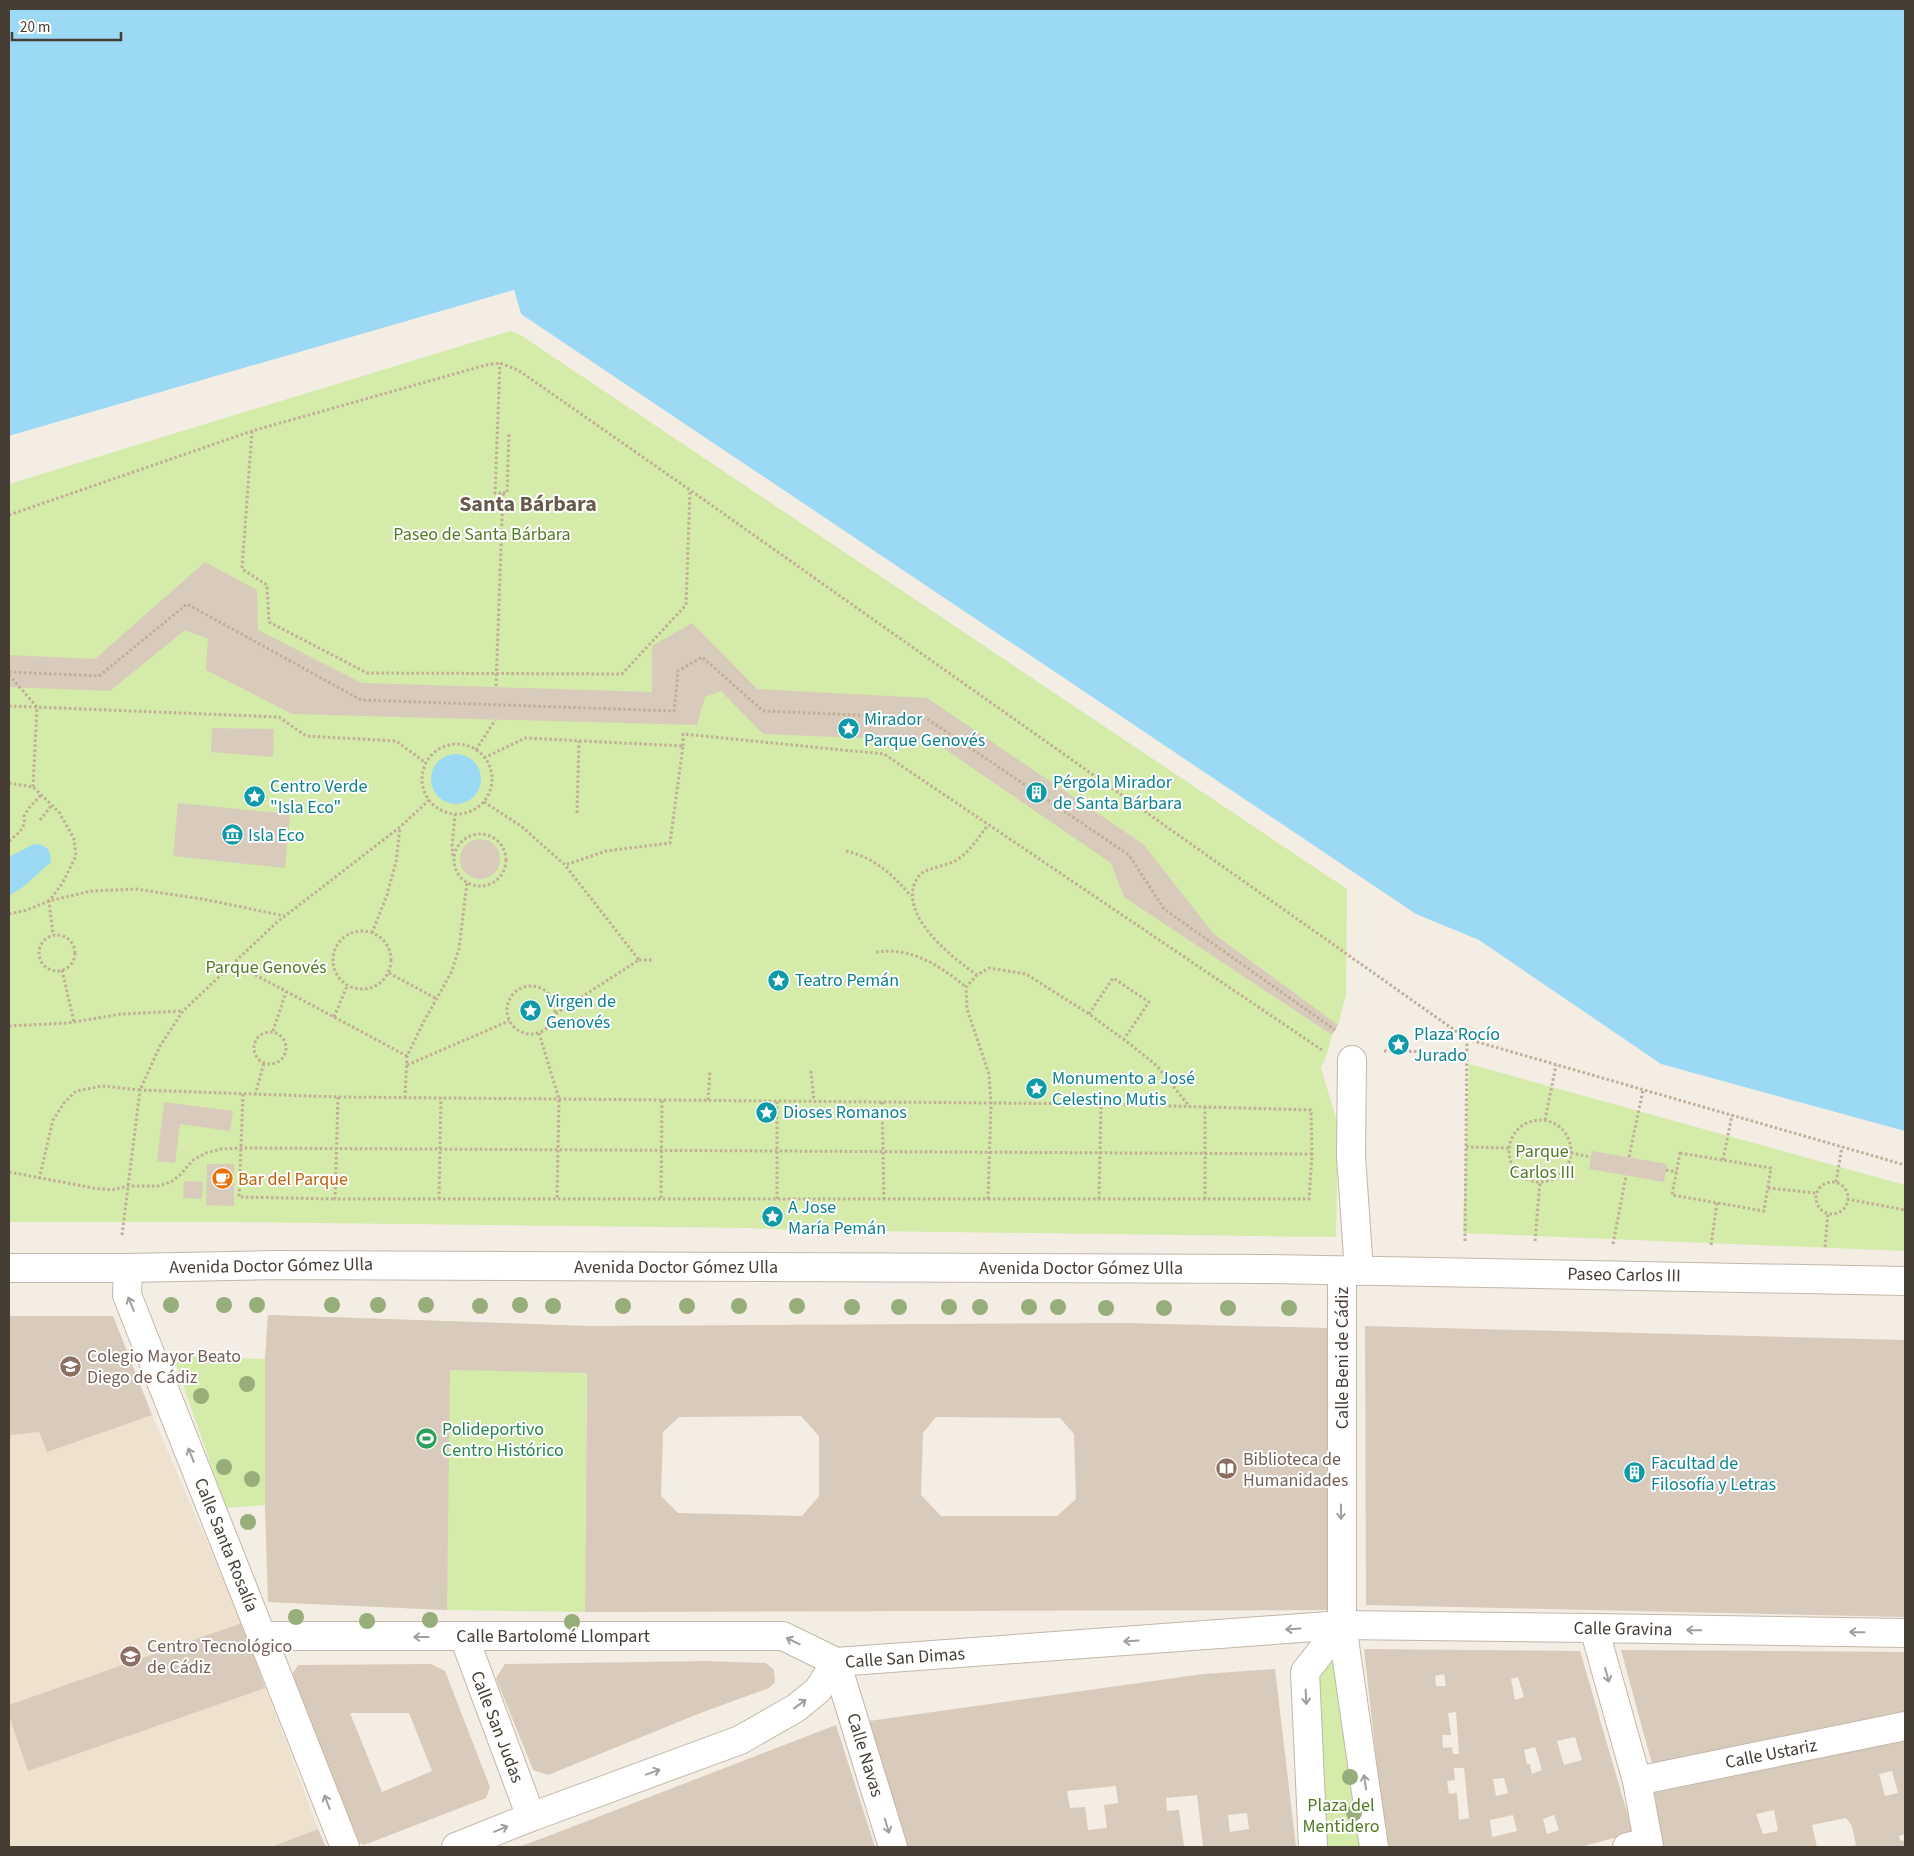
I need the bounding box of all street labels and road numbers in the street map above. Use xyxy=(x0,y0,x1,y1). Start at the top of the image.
street label: Avenida Doctor Gómez Ulla xyxy=(169,1252,373,1280)
street label: Avenida Doctor Gómez Ulla xyxy=(574,1255,778,1280)
street label: Avenida Doctor Gómez Ulla xyxy=(979,1256,1183,1281)
street label: Paseo Carlos III xyxy=(1567,1262,1681,1288)
street label: Calle Beni de Cádiz xyxy=(1330,1286,1355,1429)
street label: Calle Santa Rosalía xyxy=(188,1474,264,1616)
street label: Calle Gravina xyxy=(1573,1616,1673,1642)
street label: Calle Bartolomé Llompart xyxy=(456,1624,650,1649)
street label: Calle San Dimas xyxy=(844,1641,966,1675)
street label: Calle San Judas xyxy=(464,1667,530,1787)
street label: Calle Navas xyxy=(840,1710,890,1800)
street label: Calle Ustariz xyxy=(1723,1733,1819,1775)

